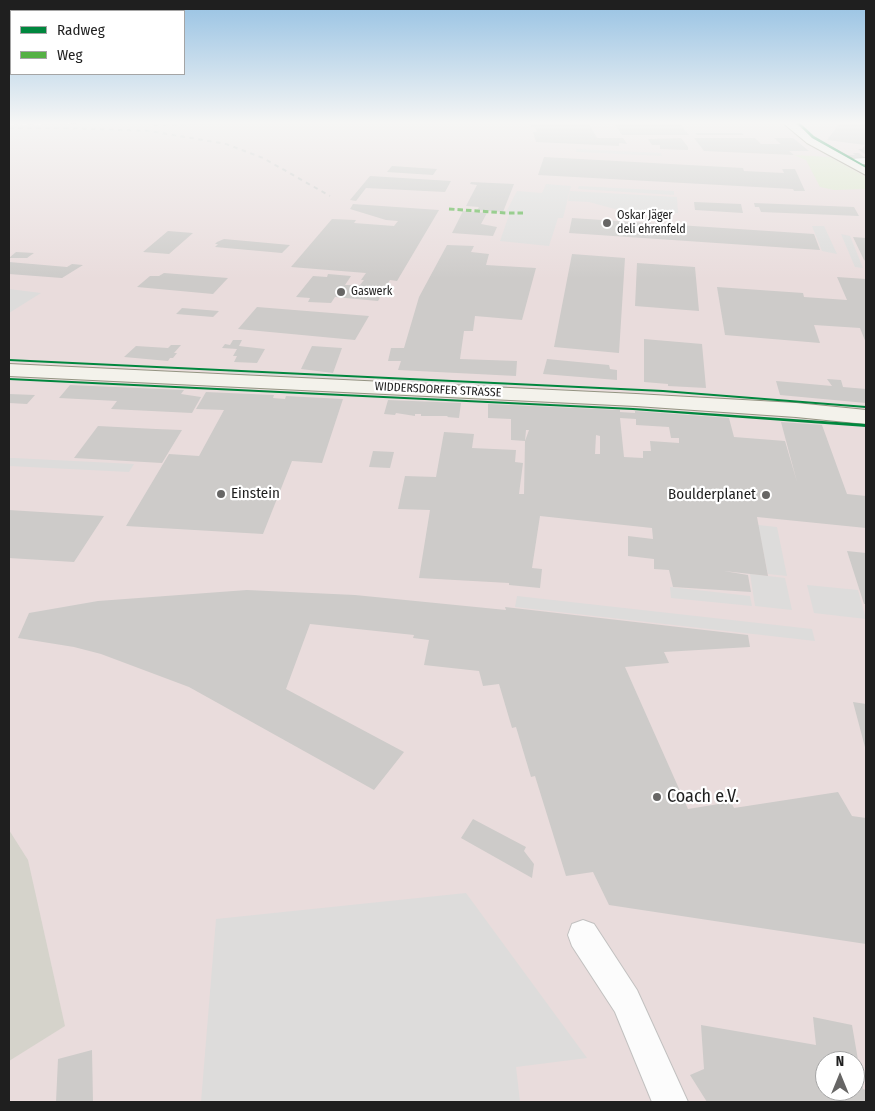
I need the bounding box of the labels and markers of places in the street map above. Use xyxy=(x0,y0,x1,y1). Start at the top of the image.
place label: Oskar Jäger deli ehrenfeld xyxy=(617,209,686,237)
marker: Oskar Jäger deli ehrenfeld xyxy=(601,217,613,229)
place label: Gaswerk xyxy=(351,285,392,299)
marker: Gaswerk xyxy=(335,286,347,298)
place label: Einstein xyxy=(231,485,280,503)
place label: Boulderplanet xyxy=(668,486,756,504)
marker: Einstein xyxy=(215,488,227,500)
marker: Boulderplanet xyxy=(760,489,772,501)
place label: Coach e.V. xyxy=(667,786,739,808)
marker: Coach e.V. xyxy=(651,791,663,803)

